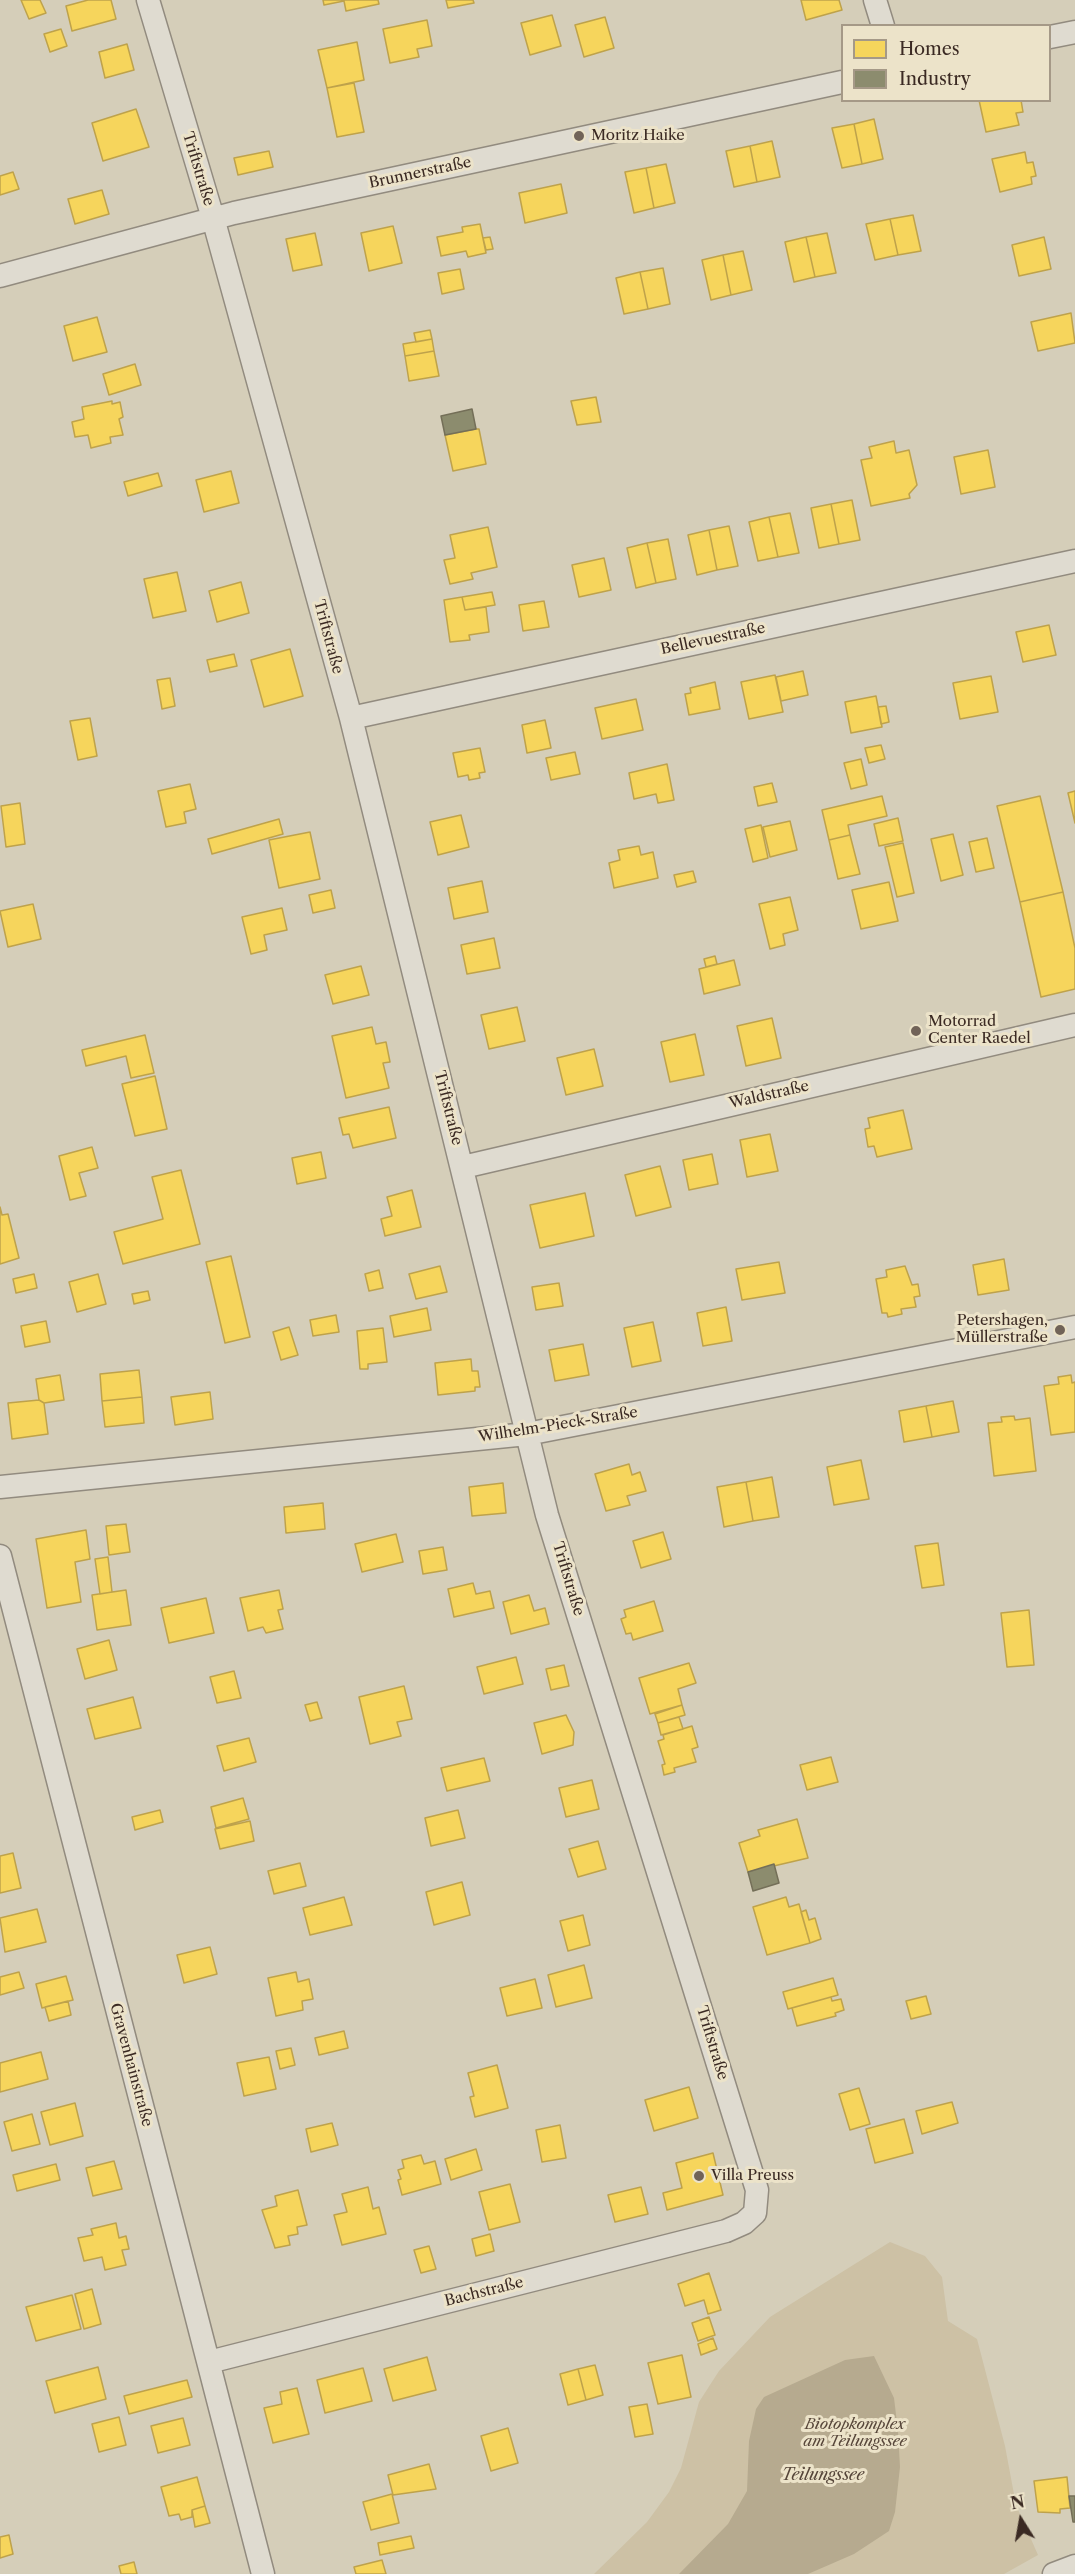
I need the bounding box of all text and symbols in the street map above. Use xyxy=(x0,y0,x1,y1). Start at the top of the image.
legend xyxy=(841,24,1051,102)
text: Homes xyxy=(899,38,960,60)
text: Industry xyxy=(899,68,971,90)
place label: Moritz Haike xyxy=(591,127,685,145)
marker: Moritz Haike xyxy=(572,129,586,143)
street label: Triftstraße xyxy=(178,130,218,208)
street label: Brunnerstraße xyxy=(367,153,473,193)
street label: Triftstraße xyxy=(309,598,347,676)
street label: Bellevuestraße xyxy=(659,619,767,659)
place label: Motorrad Center Raedel xyxy=(928,1013,1031,1048)
marker: Motorrad Center Raedel xyxy=(909,1024,923,1038)
street label: Triftstraße xyxy=(430,1069,466,1147)
street label: Waldstraße xyxy=(727,1077,811,1113)
place label: Petershagen, Müllerstraße xyxy=(956,1312,1048,1347)
marker: Petershagen, Müllerstraße xyxy=(1053,1323,1067,1337)
street label: Wilhelm-Pieck-Straße xyxy=(477,1403,639,1447)
street label: Triftstraße xyxy=(548,1540,588,1618)
street label: Gravenhainstraße xyxy=(106,2001,156,2129)
street label: Triftstraße xyxy=(692,2004,732,2082)
place label: Villa Preuss xyxy=(711,2167,794,2185)
marker: Villa Preuss xyxy=(692,2169,706,2183)
street label: Bachstraße xyxy=(443,2274,525,2310)
park label: Biotopkomplex am Teilungssee xyxy=(803,2416,907,2451)
water label: Teilungssee xyxy=(782,2465,864,2485)
north arrow xyxy=(991,2490,1051,2550)
text: N xyxy=(1009,2491,1026,2513)

